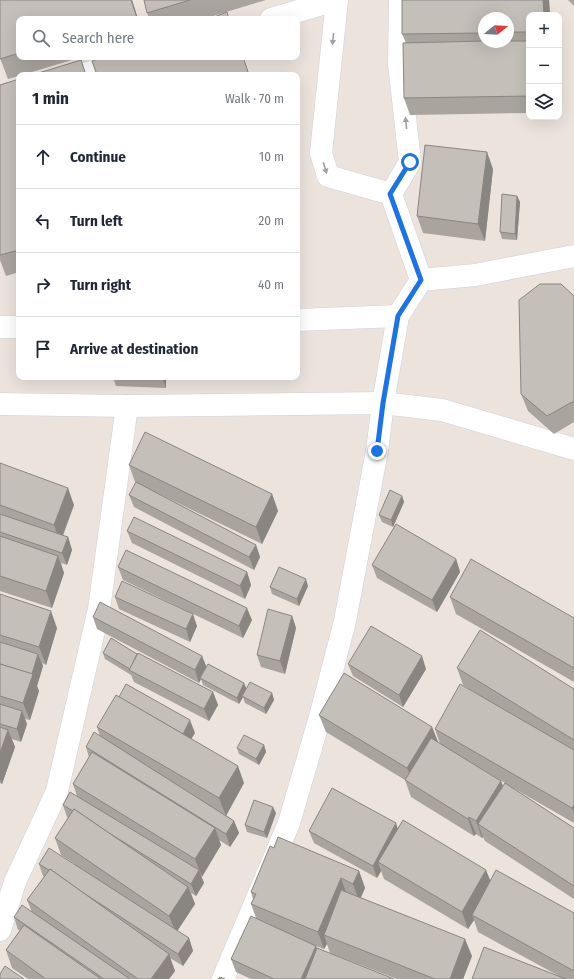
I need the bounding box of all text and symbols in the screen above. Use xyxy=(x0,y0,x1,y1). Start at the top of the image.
north arrow xyxy=(478,12,514,48)
map controls xyxy=(526,12,562,120)
button: + xyxy=(526,12,562,48)
search box xyxy=(16,16,300,60)
icon: search xyxy=(30,27,52,49)
text: Search here xyxy=(62,29,134,47)
one-way arrow xyxy=(329,33,336,45)
button: − xyxy=(526,48,562,84)
button: layers xyxy=(526,84,562,120)
text: 1 min xyxy=(32,88,69,109)
text: Walk · 70 m xyxy=(225,91,284,106)
one-way arrow xyxy=(402,117,409,129)
icon: ahead xyxy=(32,146,54,168)
text: Continue xyxy=(70,148,126,166)
text: 10 m xyxy=(259,149,284,164)
route start xyxy=(401,153,419,171)
one-way arrow xyxy=(322,162,328,174)
icon: left xyxy=(32,210,54,232)
text: Turn left xyxy=(70,212,123,230)
text: 20 m xyxy=(258,213,284,228)
icon: right xyxy=(32,274,54,296)
text: Turn right xyxy=(70,276,131,294)
text: 40 m xyxy=(258,277,284,292)
icon: arrive xyxy=(32,338,54,360)
text: Arrive at destination xyxy=(70,340,198,358)
route end xyxy=(368,442,386,460)

